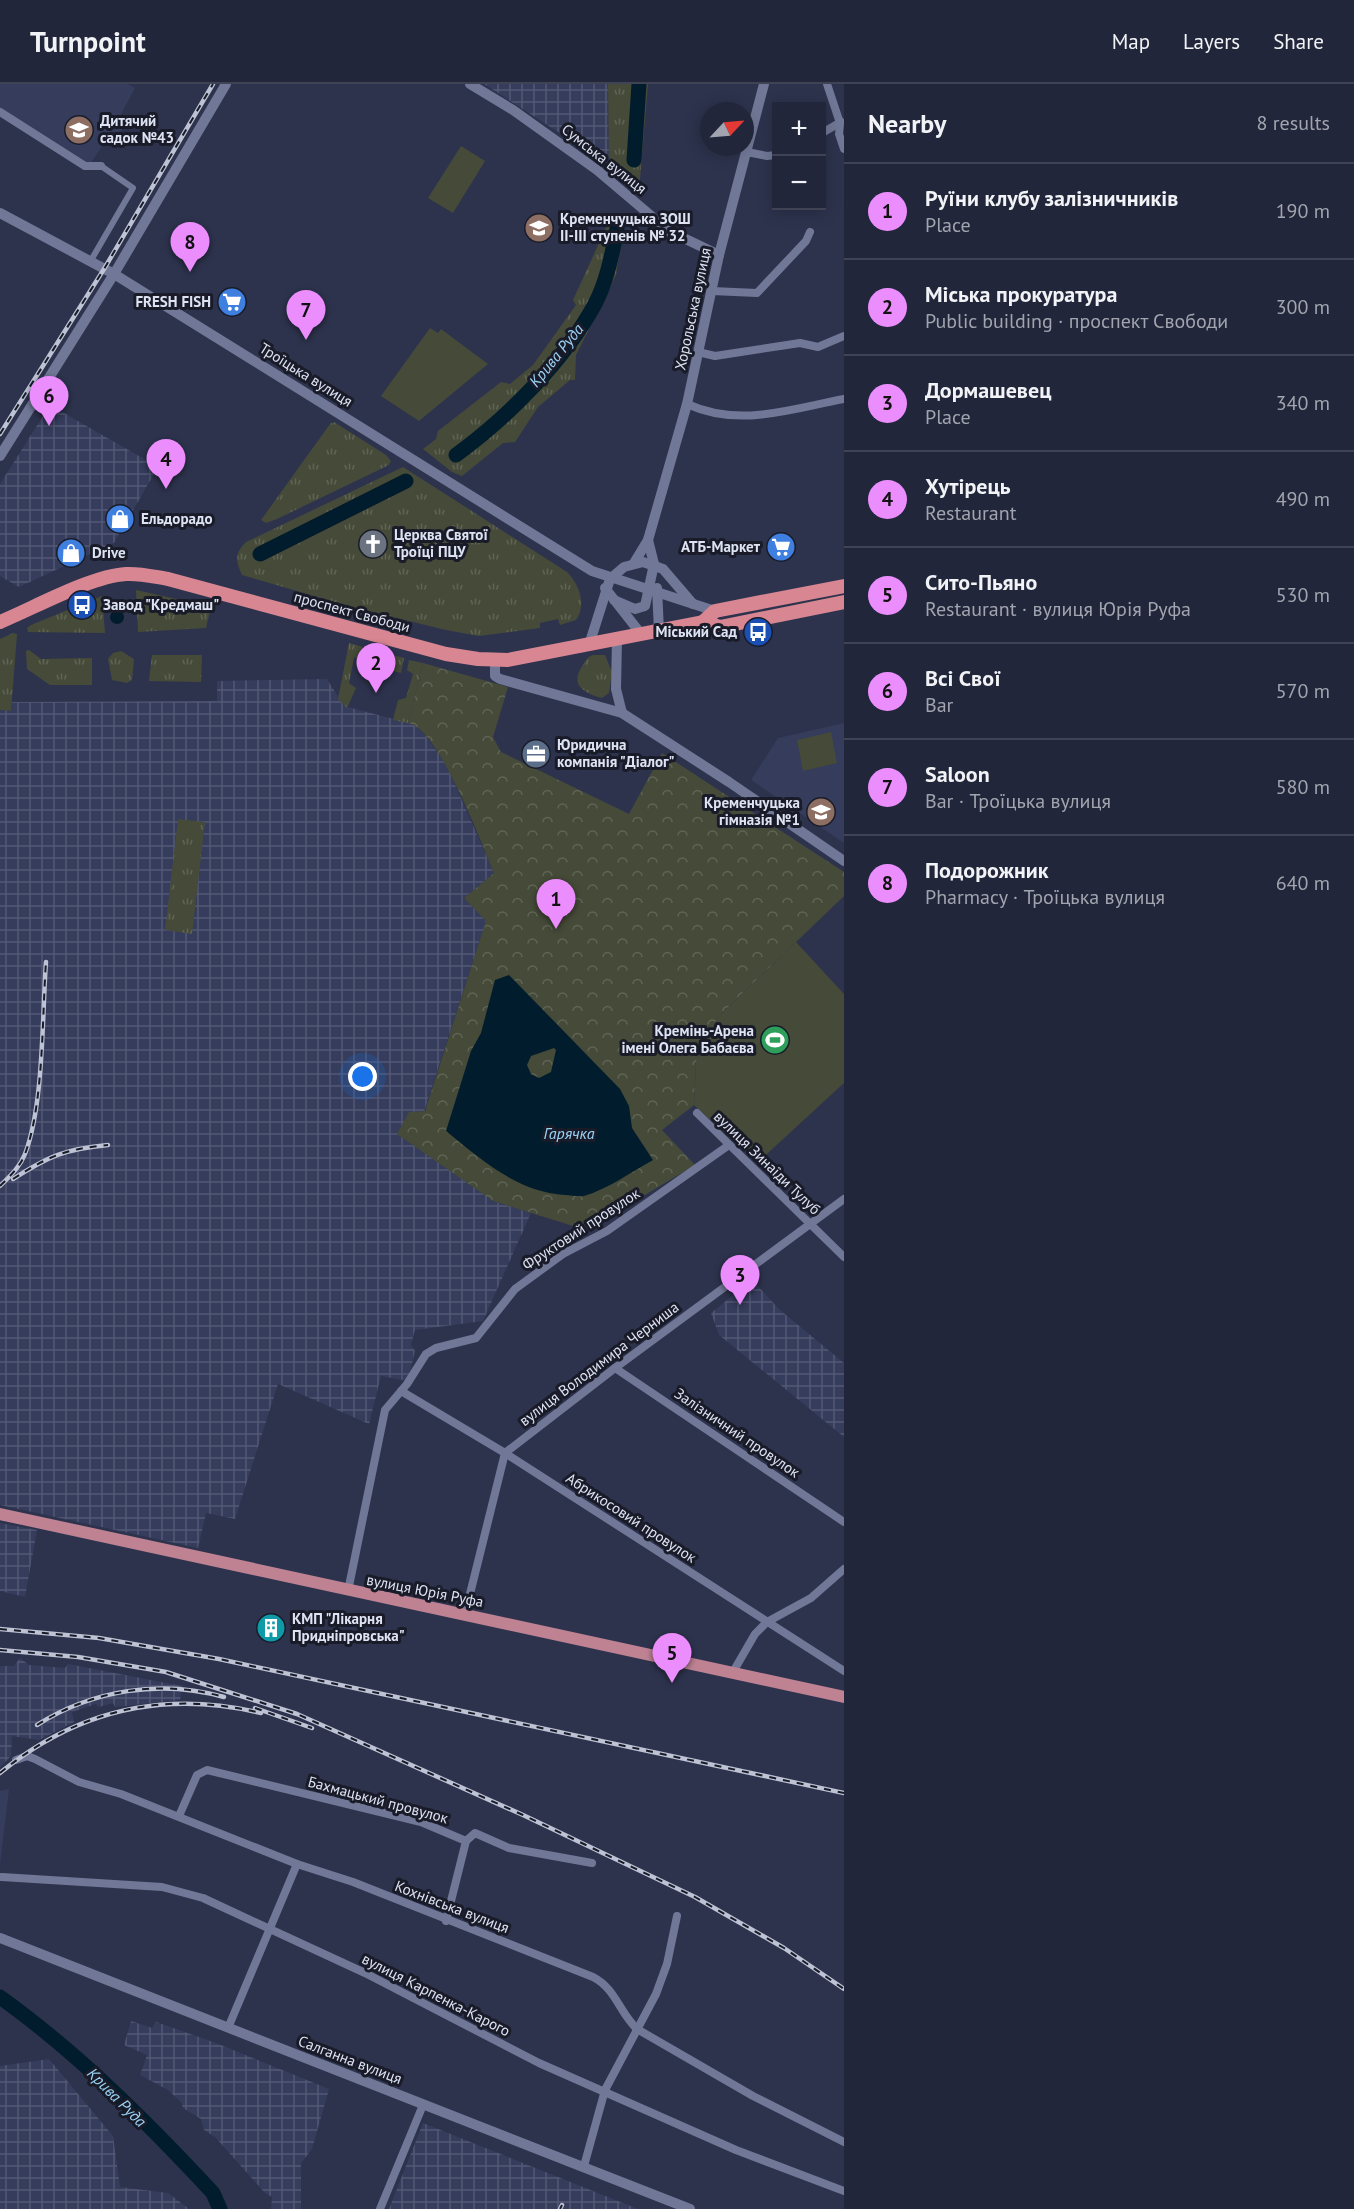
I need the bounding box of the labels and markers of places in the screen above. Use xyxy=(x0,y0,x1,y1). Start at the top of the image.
place label: Дитячий садок №43 xyxy=(100,111,174,147)
school or university icon: Дитячий садок №43 xyxy=(63,114,95,146)
place label: Кременчуцька ЗОШ ІІ-ІІІ ступенів № 32 xyxy=(560,209,691,245)
school or university icon: Кременчуцька ЗОШ ІІ-ІІІ ступенів № 32 xyxy=(523,212,555,244)
pin: 8 xyxy=(170,222,210,272)
supermarket icon: FRESH FISH xyxy=(216,286,248,318)
pin: 7 xyxy=(286,290,326,340)
place label: FRESH FISH xyxy=(135,292,211,311)
pin: 6 xyxy=(29,376,68,426)
pin: 4 xyxy=(146,440,186,489)
shop icon: Ельдорадо xyxy=(104,503,136,535)
place label: Ельдорадо xyxy=(141,509,213,528)
place label: Церква Святої Троїці ПЦУ xyxy=(394,525,488,561)
church icon: Церква Святої Троїці ПЦУ xyxy=(357,528,389,560)
supermarket icon: АТБ-Маркет xyxy=(765,531,797,563)
shop icon: Drive xyxy=(55,537,87,569)
place label: АТБ-Маркет xyxy=(681,537,761,556)
place label: Drive xyxy=(92,543,126,562)
bus stop icon: Завод "Кредмаш" xyxy=(66,589,98,621)
place label: Завод "Кредмаш" xyxy=(103,595,219,614)
bus stop icon: Міський Сад xyxy=(742,616,774,648)
place label: Міський Сад xyxy=(655,622,737,641)
pin: 2 xyxy=(356,644,395,693)
place label: Юридична компанія "Діалог" xyxy=(557,735,675,771)
office icon: Юридична компанія "Діалог" xyxy=(520,738,552,770)
place label: Кременчуцька гімназія №1 xyxy=(704,793,800,829)
school or university icon: Кременчуцька гімназія №1 xyxy=(805,796,837,828)
pin: 1 xyxy=(536,880,576,929)
place label: Кремінь-Арена імені Олега Бабаєва xyxy=(622,1021,754,1057)
sports icon: Кремінь-Арена імені Олега Бабаєва xyxy=(759,1024,791,1056)
pin: 3 xyxy=(720,1256,760,1305)
place label: КМП "Лікарня Придніпровська" xyxy=(292,1609,405,1645)
building icon: КМП "Лікарня Придніпровська" xyxy=(255,1612,287,1644)
pin: 5 xyxy=(652,1634,692,1683)

